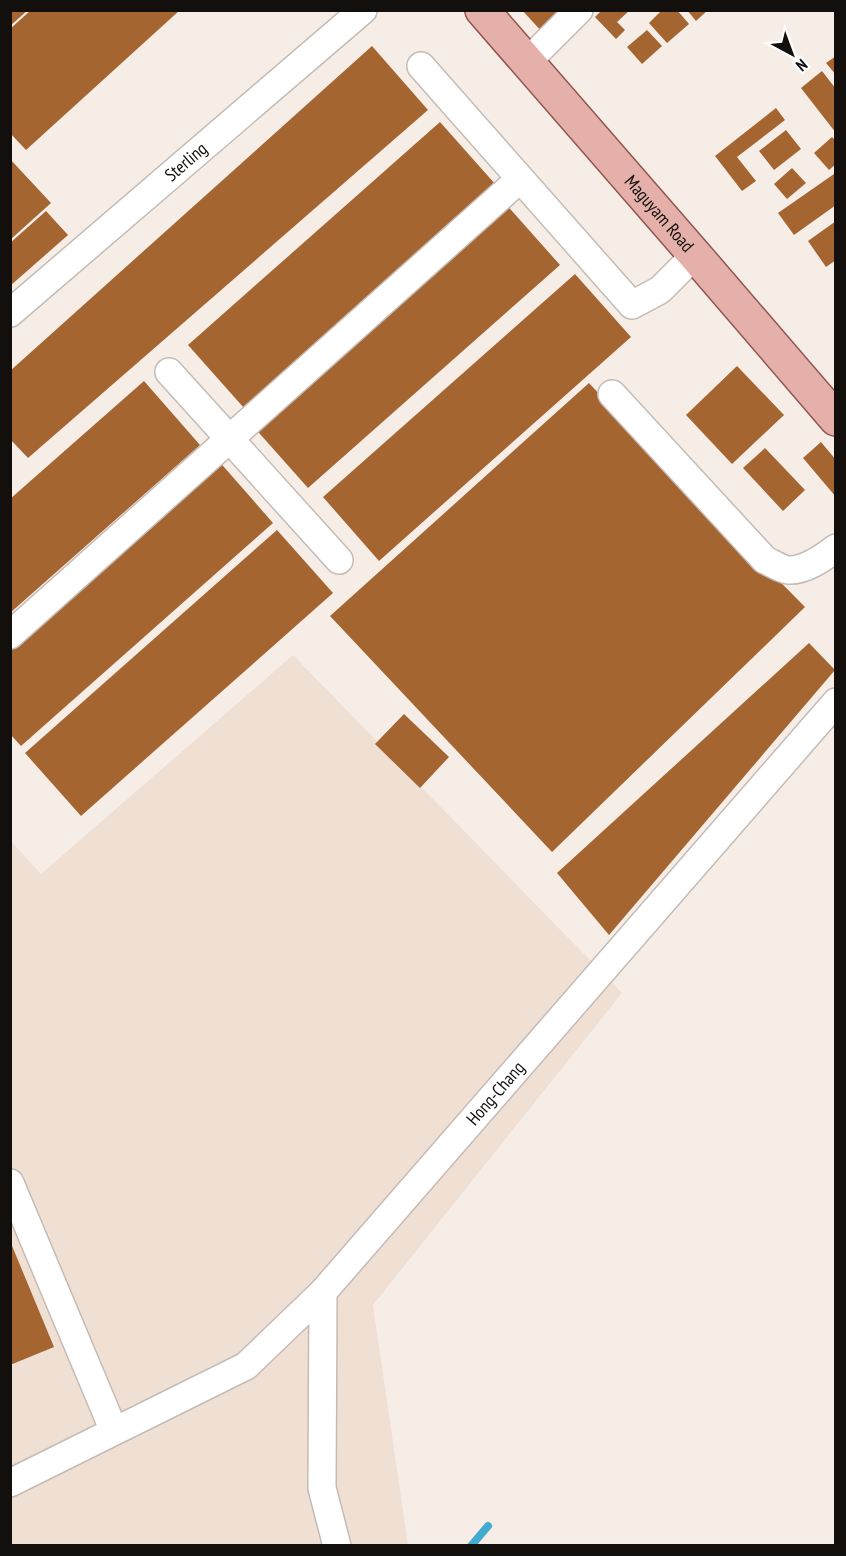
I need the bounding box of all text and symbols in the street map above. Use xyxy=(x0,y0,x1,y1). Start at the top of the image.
north arrow xyxy=(762,24,822,84)
text: N xyxy=(792,55,812,76)
street label: Sterling xyxy=(160,137,212,186)
street label: Maguyam Road xyxy=(620,170,699,257)
street label: Hong-Chang xyxy=(461,1056,529,1130)

